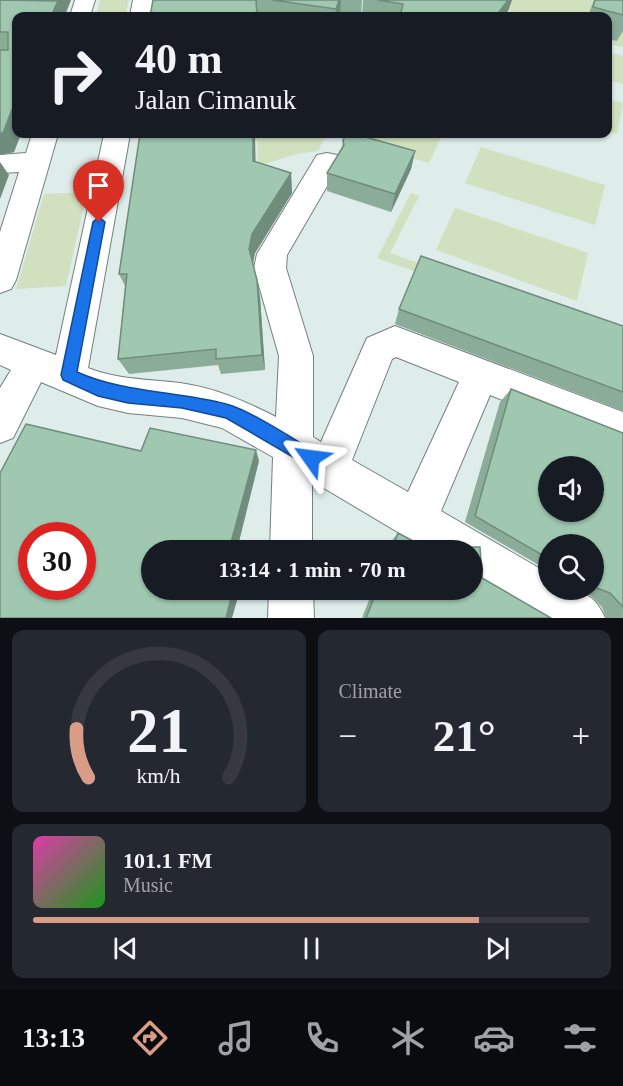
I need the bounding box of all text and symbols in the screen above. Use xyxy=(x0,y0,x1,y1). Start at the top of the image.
icon: right xyxy=(36,36,114,114)
text: 40 m xyxy=(135,36,223,82)
text: Jalan Cimanuk xyxy=(135,85,296,115)
pin xyxy=(73,160,124,222)
icon: arrive xyxy=(82,169,115,202)
position arrow xyxy=(279,426,343,490)
map controls xyxy=(538,456,604,600)
button: sound xyxy=(538,456,604,522)
speed limit sign: 30 xyxy=(18,522,96,600)
button: search xyxy=(538,534,604,600)
text: 13:14 · 1 min · 70 m xyxy=(219,557,406,582)
text: Climate xyxy=(339,680,402,702)
text: 21 xyxy=(128,696,190,765)
text: 21° xyxy=(433,711,496,761)
text: − xyxy=(339,718,357,754)
text: + xyxy=(571,718,590,754)
text: km/h xyxy=(137,764,181,788)
text: 101.1 FM xyxy=(123,848,212,873)
text: Music xyxy=(123,874,173,896)
icon: previous xyxy=(109,932,142,965)
icon: pause xyxy=(295,932,328,965)
icon: next xyxy=(481,932,514,965)
icon: directions xyxy=(129,1017,171,1059)
icon: music xyxy=(215,1017,257,1059)
icon: phone xyxy=(301,1017,343,1059)
icon: climate xyxy=(387,1017,429,1059)
icon: car xyxy=(473,1017,515,1059)
icon: filters xyxy=(559,1017,601,1059)
text: 13:13 xyxy=(22,1023,85,1053)

